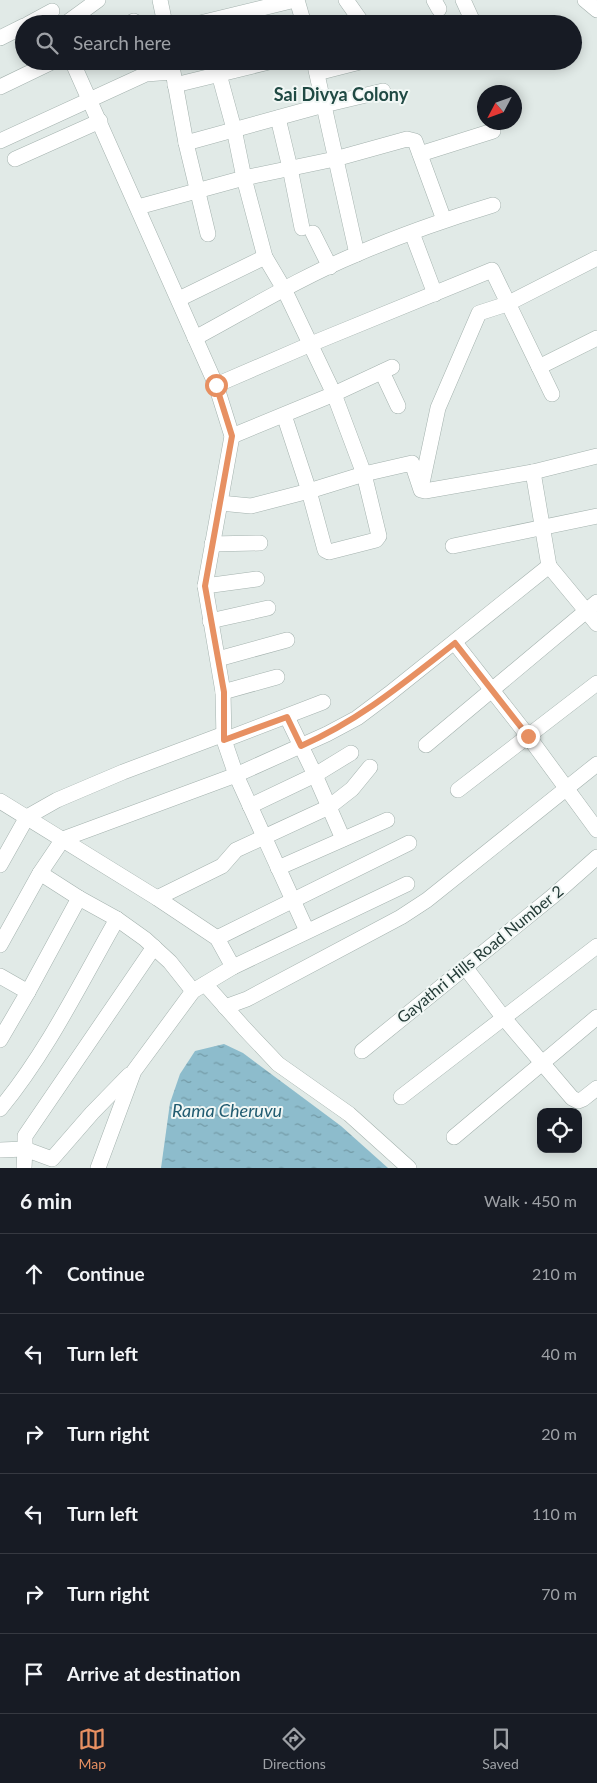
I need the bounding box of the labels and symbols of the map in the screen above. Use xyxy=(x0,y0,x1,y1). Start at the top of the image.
district label: Sai Divya Colony xyxy=(274,83,409,105)
north arrow xyxy=(477,85,522,130)
route start xyxy=(205,374,228,397)
route end xyxy=(517,725,540,748)
street label: Gayathri Hills Road Number 2 xyxy=(393,881,567,1027)
water label: Rama Cheruvu xyxy=(172,1099,282,1121)

